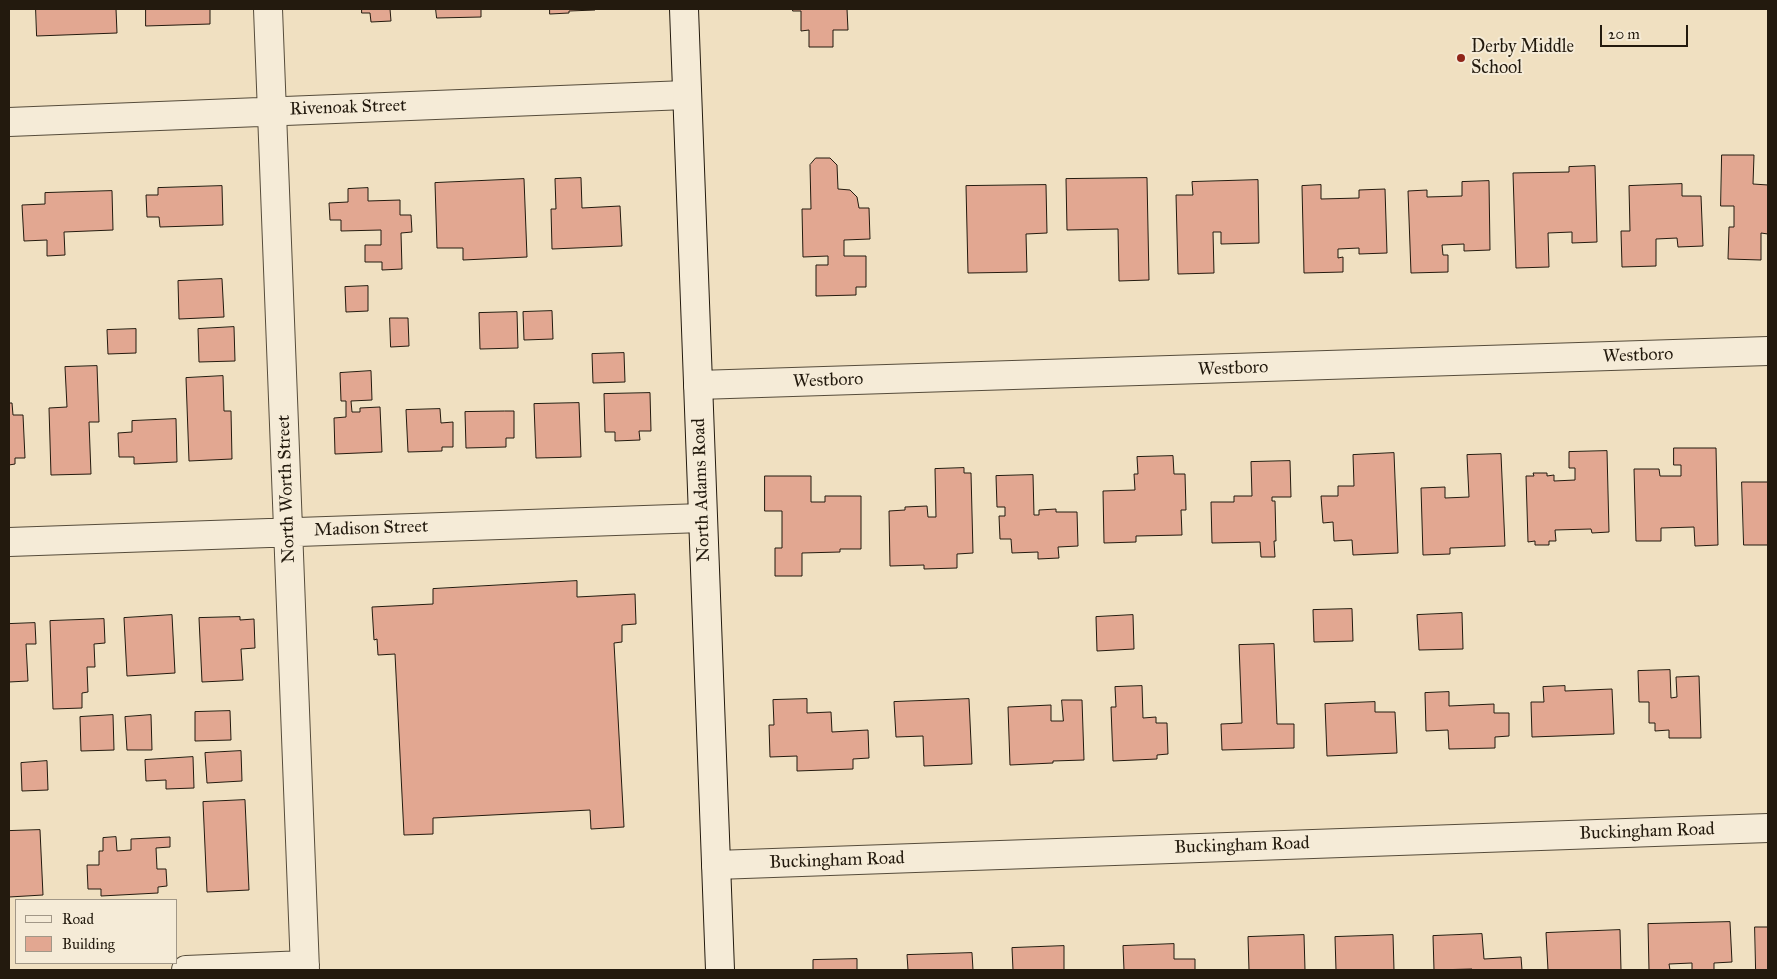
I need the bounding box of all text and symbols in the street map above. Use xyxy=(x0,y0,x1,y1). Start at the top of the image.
scale bar xyxy=(1602,15,1690,47)
text: 20 m xyxy=(1608,25,1640,43)
place label: Derby Middle School xyxy=(1471,37,1574,80)
marker: Derby Middle School xyxy=(1455,52,1467,64)
street label: Rivenoak Street xyxy=(289,95,407,121)
street label: Westboro xyxy=(1602,344,1674,368)
street label: Westboro xyxy=(1197,357,1269,381)
street label: Westboro xyxy=(792,369,864,393)
street label: North Worth Street xyxy=(274,415,300,563)
street label: North Adams Road xyxy=(689,418,715,562)
street label: Madison Street xyxy=(314,516,428,542)
street label: Buckingham Road xyxy=(1579,819,1715,845)
street label: Buckingham Road xyxy=(1174,833,1310,859)
street label: Buckingham Road xyxy=(769,848,905,874)
legend xyxy=(15,899,178,964)
text: Road xyxy=(62,910,94,928)
text: Building xyxy=(62,935,115,953)

